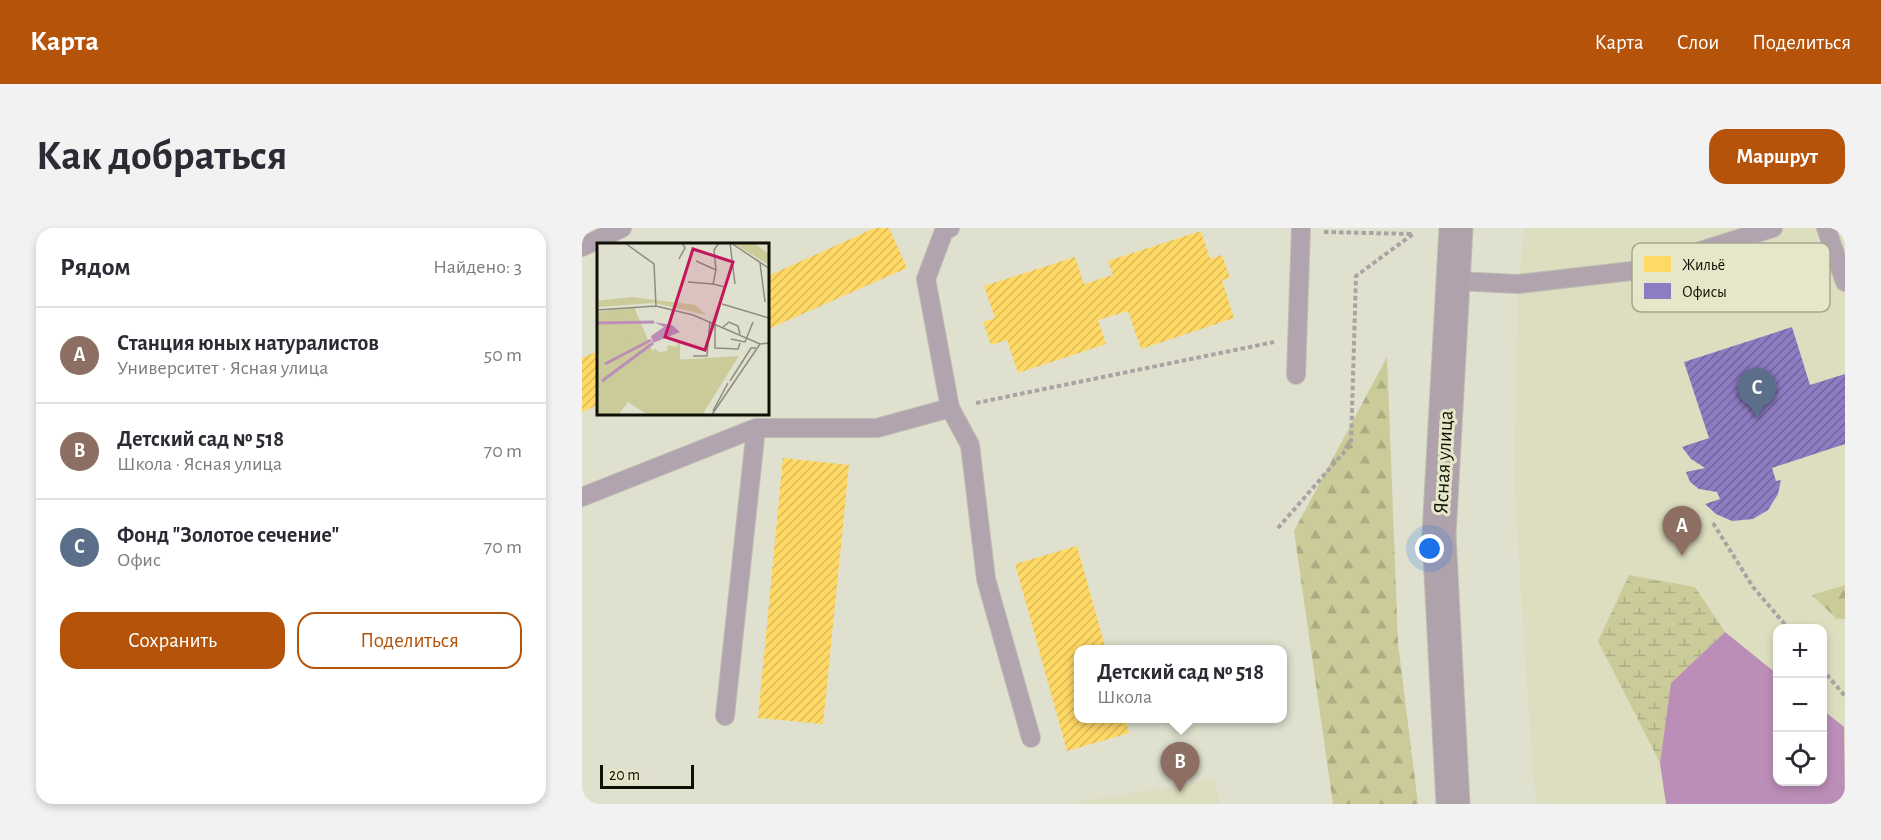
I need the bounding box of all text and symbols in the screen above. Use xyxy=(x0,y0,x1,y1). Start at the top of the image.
text: Карта xyxy=(30,28,99,56)
text: Карта xyxy=(1594,32,1644,53)
text: Слои xyxy=(1677,32,1719,53)
text: Поделиться xyxy=(1752,32,1851,53)
button: Маршрут xyxy=(1709,129,1845,184)
text: Как добраться xyxy=(36,135,287,177)
inset map xyxy=(597,243,770,416)
legend xyxy=(1632,243,1830,312)
text: Рядом xyxy=(60,254,131,280)
text: Найдено: 3 xyxy=(433,257,522,277)
text: Жильё xyxy=(1682,257,1725,273)
text: Офисы xyxy=(1682,284,1727,300)
text: Станция юных натуралистов xyxy=(117,332,379,354)
text: A xyxy=(74,345,86,365)
text: 50 m xyxy=(484,345,522,365)
text: Университет · Ясная улица xyxy=(117,358,328,378)
pin: C xyxy=(1738,368,1776,418)
street label: Ясная улица xyxy=(1430,409,1457,514)
text: Детский сад № 518 xyxy=(117,428,284,450)
text: B xyxy=(74,441,85,461)
text: 70 m xyxy=(484,441,522,461)
text: Школа · Ясная улица xyxy=(117,454,282,474)
pin: A xyxy=(1662,506,1702,556)
text: Фонд "Золотое сечение" xyxy=(117,524,339,546)
your location xyxy=(1415,534,1444,563)
text: C xyxy=(74,537,85,557)
text: 70 m xyxy=(484,537,522,557)
text: Офис xyxy=(117,550,161,570)
button: Сохранить xyxy=(60,612,285,669)
button: Поделиться xyxy=(297,612,522,669)
map controls xyxy=(1773,624,1827,786)
button: + xyxy=(1773,624,1827,678)
popup xyxy=(1074,645,1287,723)
text: Детский сад № 518 xyxy=(1097,661,1264,683)
button: − xyxy=(1773,678,1827,732)
text: Школа xyxy=(1097,687,1152,707)
button: locate xyxy=(1773,732,1827,786)
pin: B xyxy=(1160,742,1200,792)
scale bar xyxy=(600,762,694,790)
text: 20 m xyxy=(609,767,640,783)

